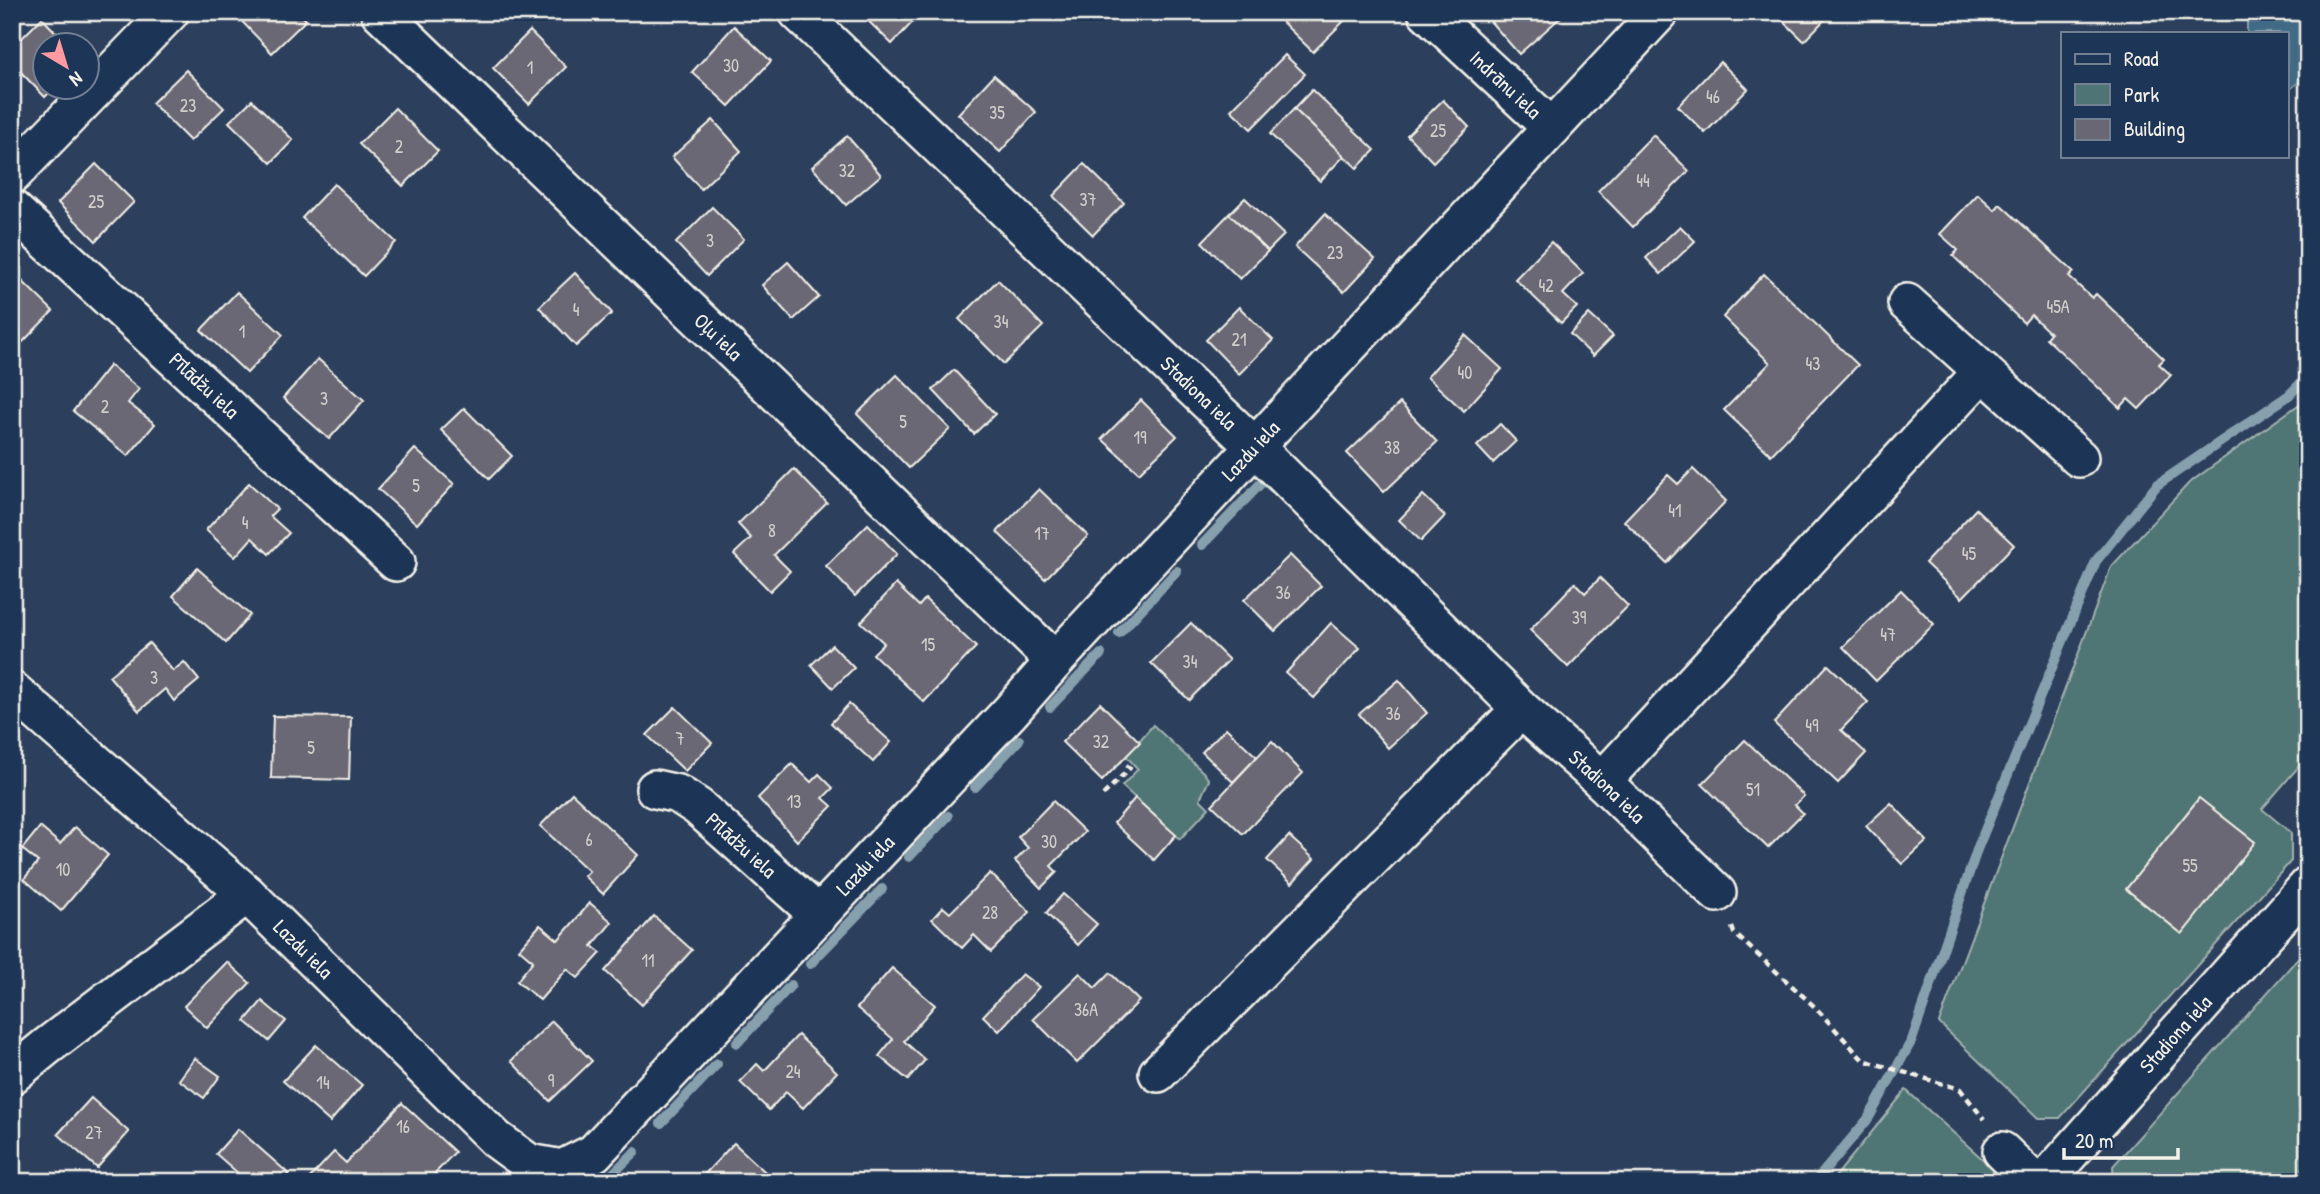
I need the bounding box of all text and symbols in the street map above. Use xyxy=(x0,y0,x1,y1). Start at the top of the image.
north arrow xyxy=(32,32,102,102)
legend xyxy=(2061,32,2288,158)
street label: Indrānu iela xyxy=(1463,44,1548,125)
text: Road xyxy=(2124,44,2158,73)
house number: 30 xyxy=(723,53,739,78)
house number: 1 xyxy=(527,55,533,80)
text: N xyxy=(64,66,88,93)
text: Park xyxy=(2124,80,2159,109)
house number: 46 xyxy=(1706,84,1720,109)
house number: 23 xyxy=(180,93,196,118)
house number: 35 xyxy=(989,100,1005,125)
text: Building xyxy=(2124,114,2185,143)
house number: 25 xyxy=(1430,118,1446,143)
house number: 2 xyxy=(395,134,404,159)
house number: 32 xyxy=(839,158,856,183)
house number: 44 xyxy=(1636,168,1650,193)
house number: 37 xyxy=(1080,187,1097,212)
house number: 25 xyxy=(88,189,104,214)
house number: 3 xyxy=(706,228,714,253)
house number: 23 xyxy=(1327,240,1343,265)
house number: 42 xyxy=(1538,273,1554,298)
house number: 45A xyxy=(2046,294,2070,319)
house number: 4 xyxy=(573,297,580,322)
street label: Oļu iela xyxy=(688,306,749,367)
house number: 34 xyxy=(994,309,1009,334)
house number: 1 xyxy=(239,319,245,344)
house number: 21 xyxy=(1232,327,1246,352)
street label: Pīlādžu iela xyxy=(163,345,246,425)
street label: Stadiona iela xyxy=(1154,349,1244,436)
house number: 43 xyxy=(1806,351,1820,376)
house number: 40 xyxy=(1458,360,1472,385)
house number: 3 xyxy=(320,386,328,411)
house number: 2 xyxy=(101,394,110,419)
house number: 5 xyxy=(899,409,907,434)
street label: Lazdu iela xyxy=(1215,414,1286,487)
house number: 19 xyxy=(1133,425,1147,450)
house number: 38 xyxy=(1384,435,1400,460)
house number: 5 xyxy=(412,473,420,498)
house number: 41 xyxy=(1668,498,1682,523)
house number: 4 xyxy=(242,510,249,535)
house number: 8 xyxy=(768,518,776,543)
house number: 17 xyxy=(1034,521,1050,546)
house number: 45 xyxy=(1962,541,1977,566)
house number: 36 xyxy=(1275,580,1291,605)
house number: 39 xyxy=(1572,605,1587,630)
house number: 47 xyxy=(1880,622,1896,647)
house number: 15 xyxy=(921,632,935,657)
house number: 34 xyxy=(1183,649,1198,674)
house number: 3 xyxy=(150,665,158,690)
house number: 36 xyxy=(1385,701,1401,726)
house number: 49 xyxy=(1805,713,1819,738)
house number: 7 xyxy=(676,726,685,751)
house number: 32 xyxy=(1093,729,1110,754)
house number: 5 xyxy=(307,735,315,760)
street label: Stadiona iela xyxy=(1562,743,1652,830)
house number: 51 xyxy=(1746,777,1760,802)
house number: 13 xyxy=(787,789,801,814)
street label: Pīlādžu iela xyxy=(700,806,783,884)
house number: 6 xyxy=(585,827,593,852)
street label: Lazdu iela xyxy=(829,828,901,902)
house number: 30 xyxy=(1041,829,1057,854)
house number: 55 xyxy=(2182,853,2198,878)
house number: 10 xyxy=(56,857,70,882)
house number: 28 xyxy=(982,900,998,925)
street label: Lazdu iela xyxy=(267,913,340,985)
house number: 11 xyxy=(641,948,655,973)
street label: Stadiona iela xyxy=(2133,988,2218,1079)
house number: 36A xyxy=(1074,997,1098,1022)
house number: 24 xyxy=(785,1059,801,1084)
house number: 9 xyxy=(548,1068,555,1093)
house number: 14 xyxy=(316,1070,330,1095)
house number: 16 xyxy=(396,1114,410,1139)
scale bar xyxy=(2064,1117,2178,1161)
house number: 27 xyxy=(85,1120,103,1145)
text: 20 m xyxy=(2075,1126,2113,1155)

